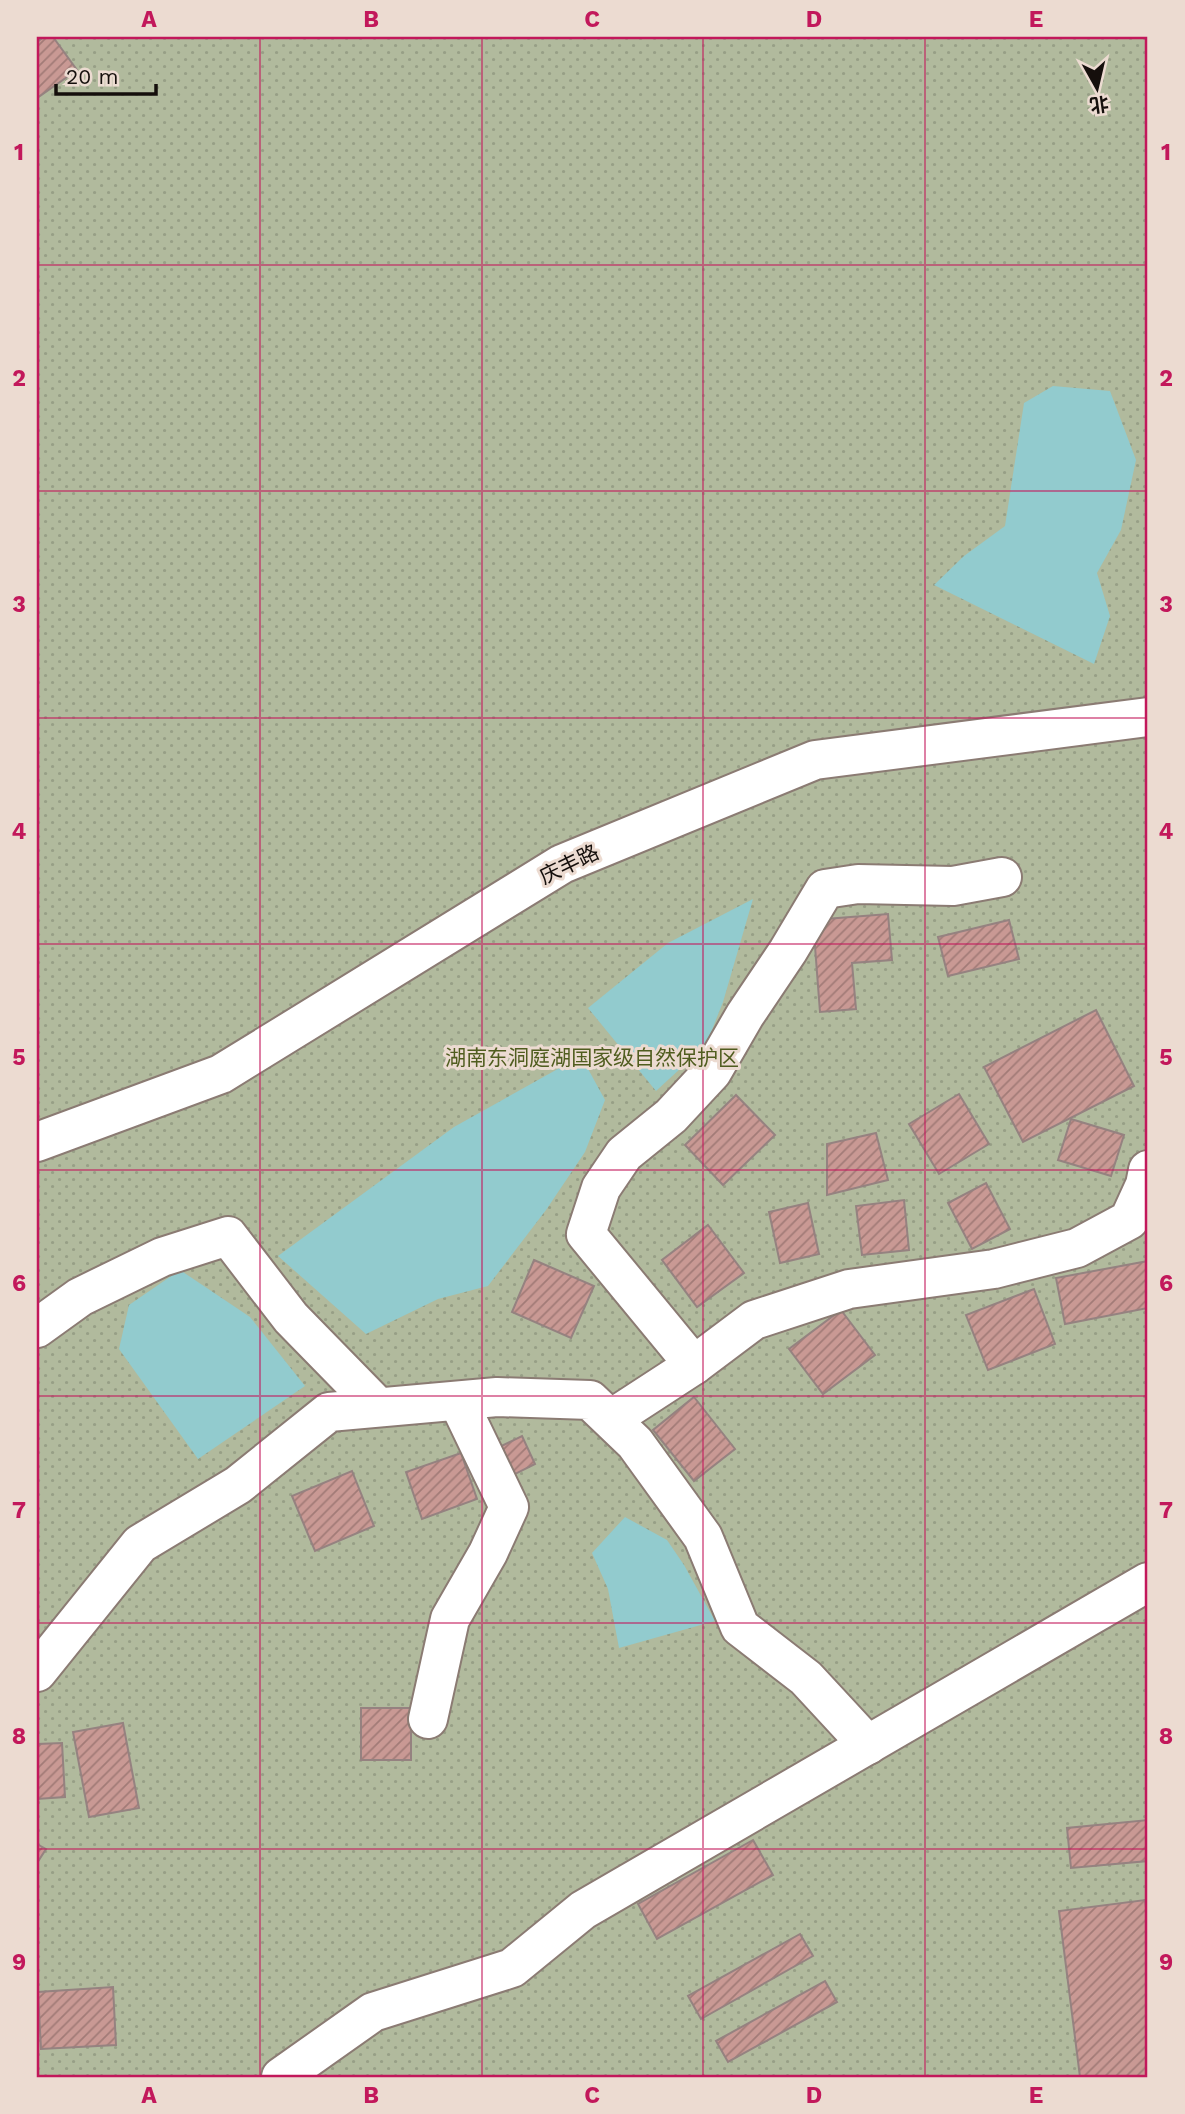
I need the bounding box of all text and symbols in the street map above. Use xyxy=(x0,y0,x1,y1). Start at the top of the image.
text: A xyxy=(141,6,157,33)
text: B xyxy=(363,6,379,33)
text: C xyxy=(584,6,600,33)
text: D xyxy=(806,6,822,33)
text: E xyxy=(1029,6,1043,33)
scale bar xyxy=(56,52,156,96)
north arrow xyxy=(1062,52,1132,122)
text: 20 m xyxy=(66,64,118,89)
text: 北 xyxy=(1088,92,1110,117)
text: 1 xyxy=(14,139,24,166)
text: 1 xyxy=(1161,139,1171,166)
text: 2 xyxy=(12,365,26,392)
text: 2 xyxy=(1159,365,1173,392)
text: 3 xyxy=(12,591,26,618)
text: 3 xyxy=(1159,591,1173,618)
text: 4 xyxy=(12,818,27,845)
text: 4 xyxy=(1159,818,1174,845)
street label: 庆丰路 xyxy=(535,839,603,889)
text: 5 xyxy=(12,1044,26,1071)
text: 5 xyxy=(1159,1044,1173,1071)
park label: 湖南东洞庭湖国家级自然保护区 xyxy=(445,1045,739,1070)
text: 6 xyxy=(12,1270,26,1297)
text: 6 xyxy=(1159,1270,1173,1297)
text: 7 xyxy=(12,1497,26,1524)
text: 7 xyxy=(1159,1497,1173,1524)
text: 8 xyxy=(12,1723,26,1750)
text: 8 xyxy=(1159,1723,1173,1750)
text: 9 xyxy=(12,1949,26,1976)
text: 9 xyxy=(1159,1949,1173,1976)
text: A xyxy=(141,2082,157,2109)
text: B xyxy=(363,2082,379,2109)
text: C xyxy=(584,2082,600,2109)
text: D xyxy=(806,2082,822,2109)
text: E xyxy=(1029,2082,1043,2109)

